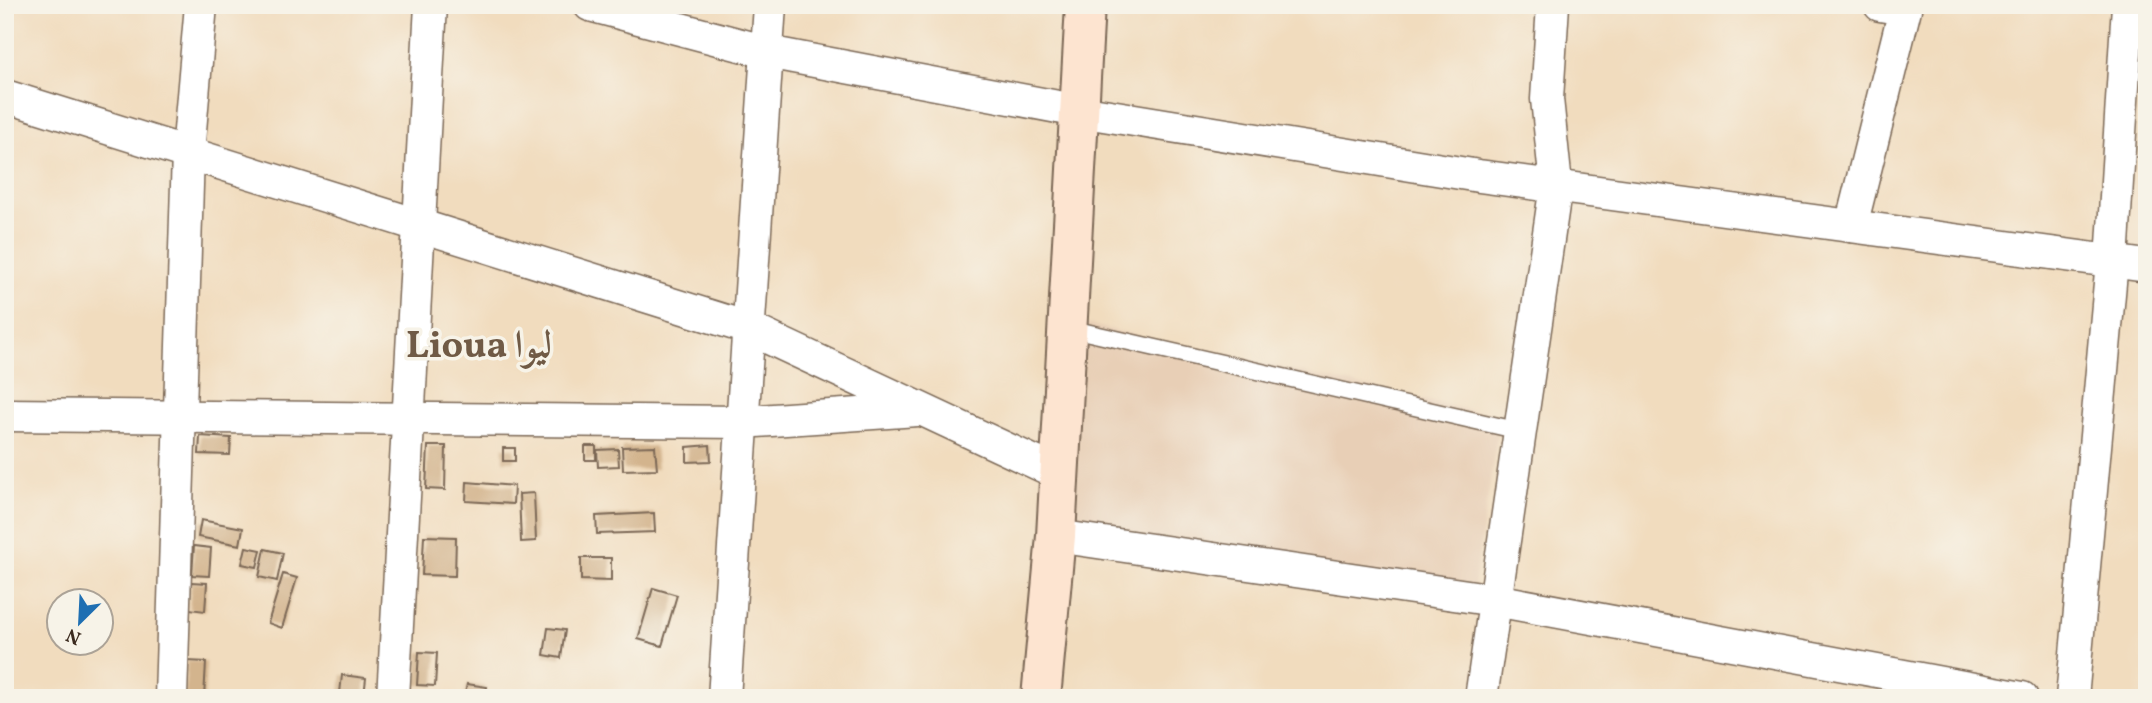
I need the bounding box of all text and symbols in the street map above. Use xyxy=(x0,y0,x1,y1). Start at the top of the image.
district label: Lioua ليوا xyxy=(406,321,552,374)
north arrow xyxy=(46,588,116,658)
text: N xyxy=(62,621,85,650)

